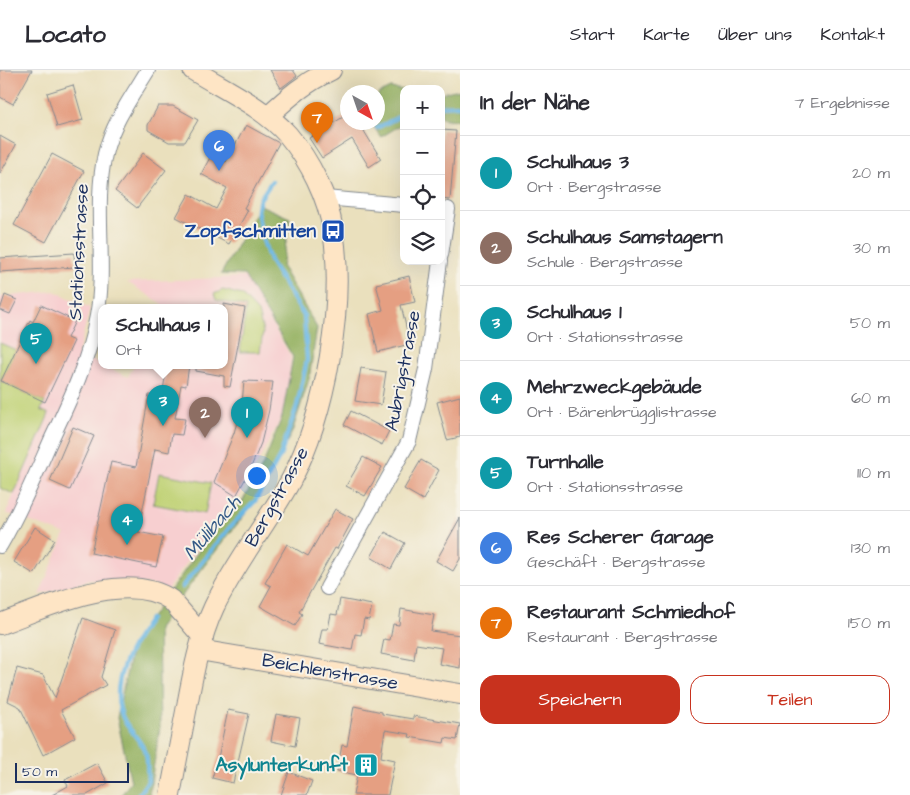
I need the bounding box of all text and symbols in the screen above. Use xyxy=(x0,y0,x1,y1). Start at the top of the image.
text: Locato xyxy=(25,18,106,52)
text: Start xyxy=(570,22,615,47)
text: Karte xyxy=(643,22,690,47)
text: Über uns xyxy=(718,22,792,47)
text: Kontakt xyxy=(820,22,885,47)
north arrow xyxy=(340,85,385,130)
map controls xyxy=(400,85,445,265)
button: + xyxy=(400,85,445,130)
text: In der Nähe xyxy=(480,88,590,117)
text: 7 Ergebnisse xyxy=(794,92,890,114)
pin: 7 xyxy=(301,102,333,143)
pin: 6 xyxy=(203,130,235,171)
button: − xyxy=(400,130,445,175)
text: Schulhaus 3 xyxy=(527,149,629,176)
text: 1 xyxy=(495,162,497,184)
text: 20 m xyxy=(852,162,890,184)
button: locate xyxy=(400,175,445,220)
text: Ort · Bergstrasse xyxy=(527,176,661,198)
street label: Stationsstrasse xyxy=(62,183,96,321)
place label: Zopfschmitten xyxy=(185,218,317,245)
bus stop icon: Zopfschmitten xyxy=(320,218,346,244)
button: layers xyxy=(400,220,445,265)
text: Schulhaus Samstagern xyxy=(527,224,723,251)
text: 2 xyxy=(491,237,501,259)
text: 30 m xyxy=(853,237,890,259)
text: Schule · Bergstrasse xyxy=(527,251,683,273)
text: Schulhaus 1 xyxy=(527,299,622,326)
popup xyxy=(98,304,228,369)
street label: Aubrigstrasse xyxy=(378,308,429,434)
text: Schulhaus 1 xyxy=(116,312,210,339)
text: 3 xyxy=(492,312,500,334)
text: 50 m xyxy=(850,312,890,334)
pin: 5 xyxy=(20,323,52,364)
text: Ort · Stationsstrasse xyxy=(527,326,683,348)
text: Ort xyxy=(116,339,142,361)
text: Mehrzweckgebäude xyxy=(527,374,702,401)
pin: 3 xyxy=(147,385,179,426)
text: 4 xyxy=(491,387,501,409)
text: 60 m xyxy=(851,387,890,409)
pin: 2 xyxy=(189,397,221,438)
pin: 1 xyxy=(231,397,263,438)
text: Ort · Bärenbrügglistrasse xyxy=(527,401,717,423)
street label: Bergstrasse xyxy=(238,442,317,552)
text: Turnhalle xyxy=(527,449,604,476)
text: 5 xyxy=(490,462,502,484)
text: 110 m xyxy=(857,462,890,484)
your location xyxy=(244,463,270,489)
text: Ort · Stationsstrasse xyxy=(527,476,683,498)
water label: Mülibach xyxy=(177,489,248,566)
pin: 4 xyxy=(111,504,143,545)
text: Res Scherer Garage xyxy=(527,524,714,551)
text: 6 xyxy=(491,537,501,559)
text: 130 m xyxy=(851,537,890,559)
text: Geschäft · Bergstrasse xyxy=(527,551,705,573)
text: Restaurant Schmiedhof xyxy=(527,599,735,626)
text: 7 xyxy=(491,612,501,634)
text: 150 m xyxy=(848,612,890,634)
text: Restaurant · Bergstrasse xyxy=(527,626,718,648)
street label: Beichlenstrasse xyxy=(260,647,400,697)
button: Speichern xyxy=(480,675,680,724)
button: Teilen xyxy=(690,675,890,724)
place label: Asylunterkunft xyxy=(216,752,348,780)
building icon: Asylunterkunft xyxy=(353,752,379,778)
scale bar xyxy=(15,760,129,783)
text: 50 m xyxy=(22,762,57,782)

